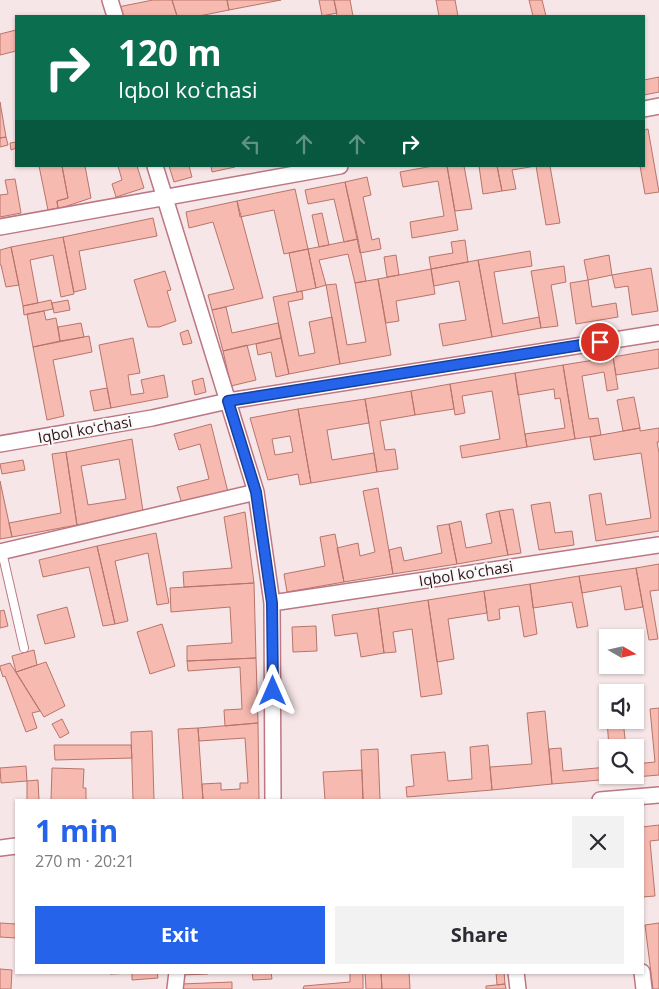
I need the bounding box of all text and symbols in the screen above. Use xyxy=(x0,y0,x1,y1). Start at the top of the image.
text: 120 m xyxy=(118,29,222,76)
icon: right xyxy=(35,35,100,100)
text: Iqbol koʻchasi xyxy=(118,74,258,104)
icon: left xyxy=(237,130,265,158)
icon: ahead xyxy=(290,130,318,158)
icon: ahead xyxy=(343,130,371,158)
icon: right xyxy=(396,130,424,158)
pin xyxy=(579,321,621,363)
icon: arrive xyxy=(586,328,614,356)
street label: Iqbol koʻchasi xyxy=(36,411,133,447)
street label: Iqbol koʻchasi xyxy=(417,556,514,590)
north arrow xyxy=(599,629,644,674)
map controls xyxy=(599,629,644,784)
position arrow xyxy=(246,664,298,716)
button: sound xyxy=(599,684,644,729)
button: search xyxy=(599,739,644,784)
text: 1 min xyxy=(35,810,118,851)
button: close xyxy=(572,816,624,868)
text: 270 m · 20:21 xyxy=(35,850,135,872)
button: Exit xyxy=(35,906,325,964)
button: Share xyxy=(335,906,624,964)

